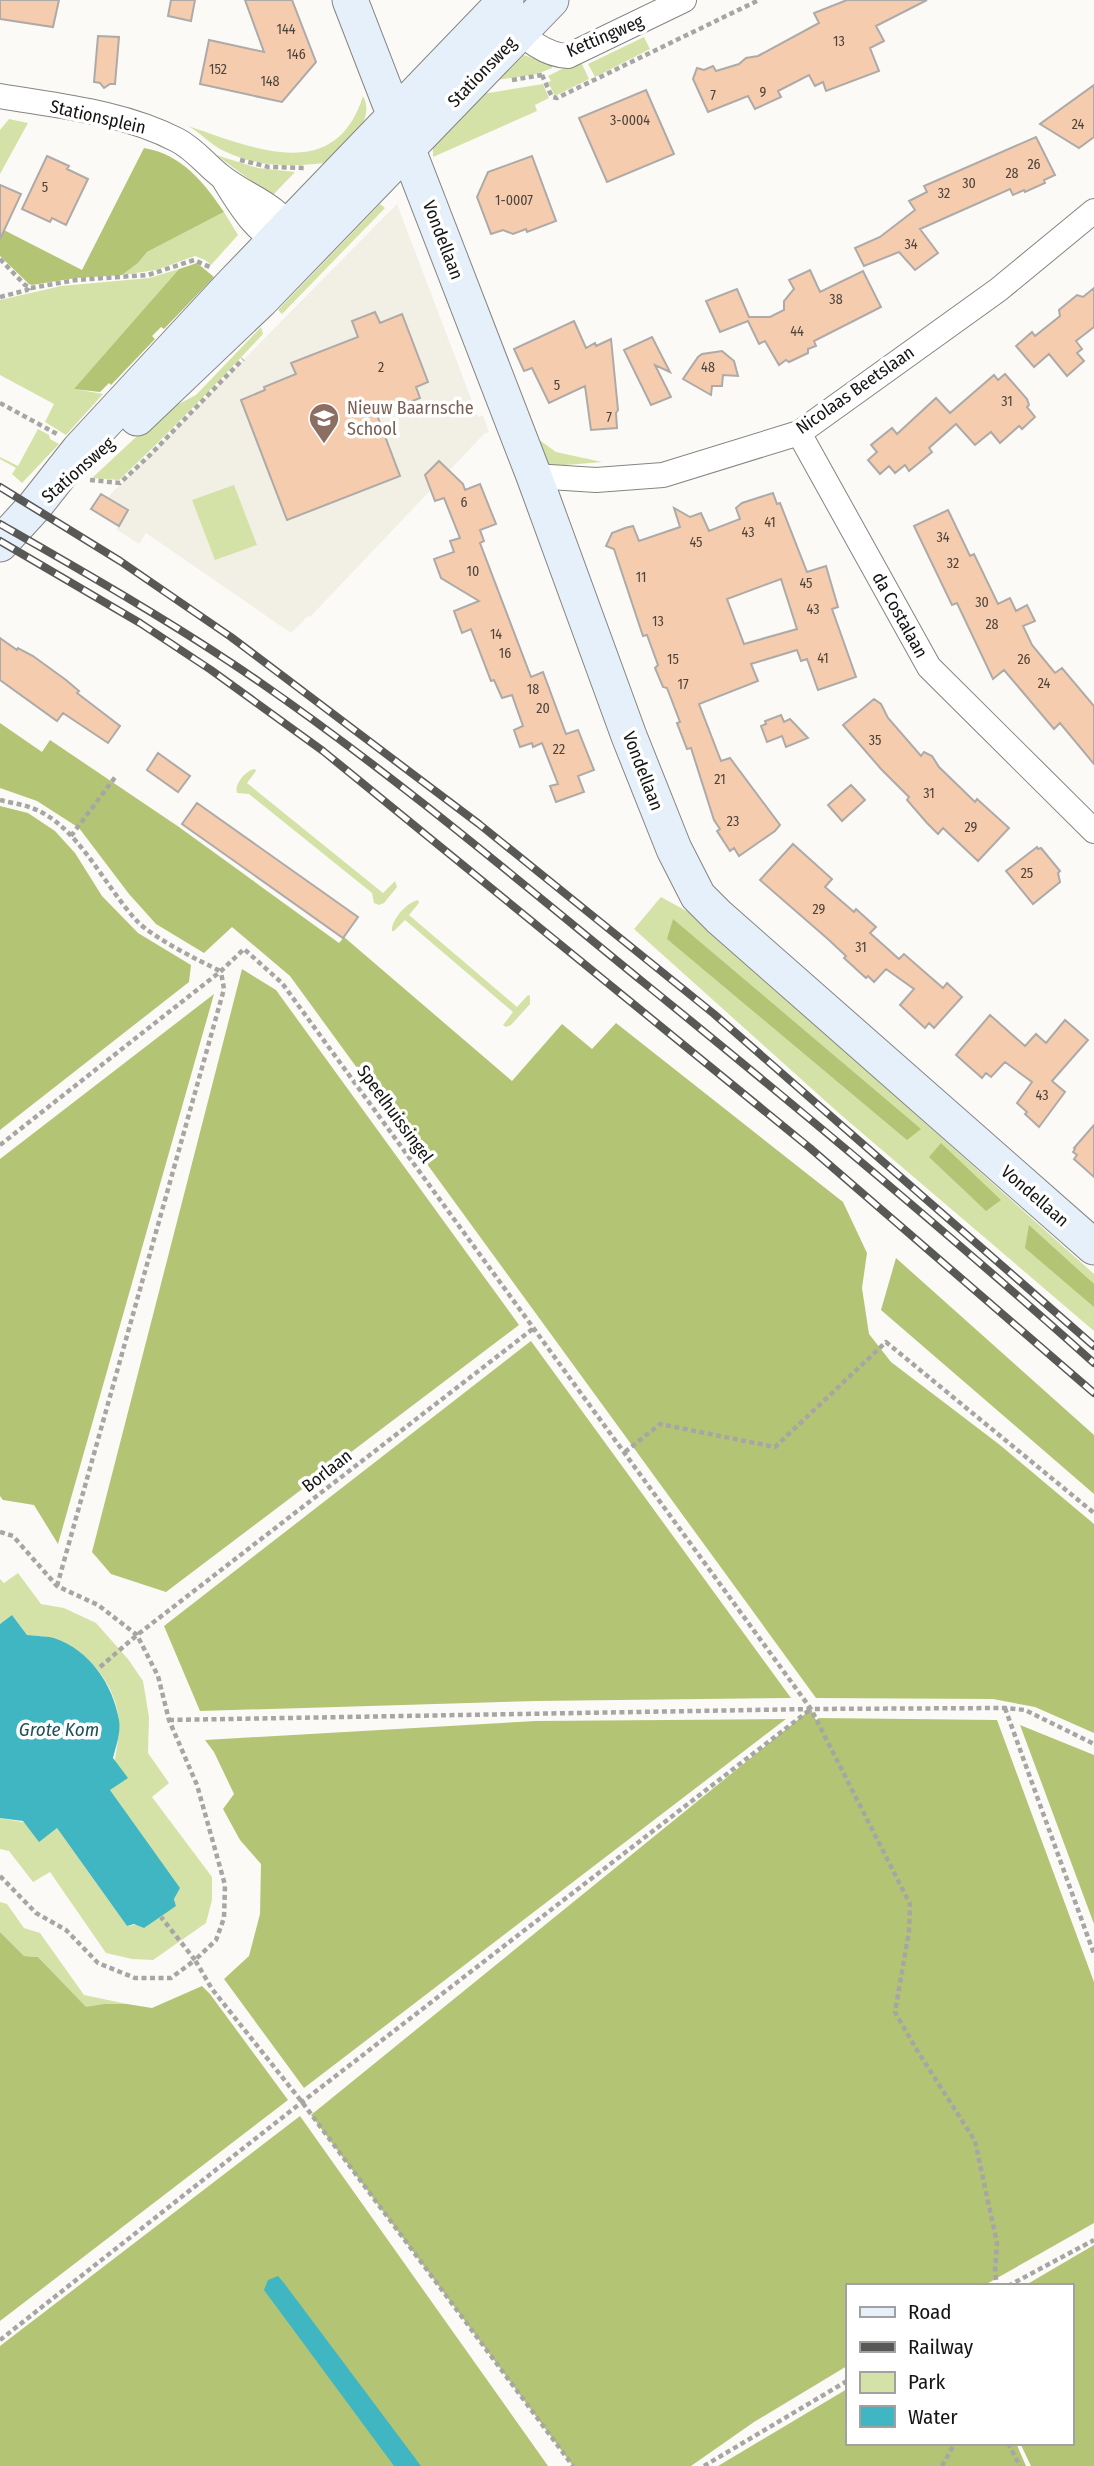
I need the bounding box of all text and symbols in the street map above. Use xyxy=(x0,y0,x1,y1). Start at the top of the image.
street label: Kettingweg xyxy=(563,10,647,62)
house number: 144 xyxy=(276,21,296,38)
street label: Stationsweg xyxy=(443,32,521,112)
house number: 13 xyxy=(833,33,845,50)
house number: 146 xyxy=(286,46,306,63)
house number: 152 xyxy=(209,61,227,78)
house number: 148 xyxy=(260,73,280,90)
house number: 9 xyxy=(760,84,767,101)
house number: 7 xyxy=(710,87,716,104)
street label: Stationsplein xyxy=(48,95,148,139)
house number: 3-0004 xyxy=(610,112,650,129)
house number: 24 xyxy=(1072,116,1085,133)
house number: 26 xyxy=(1027,156,1041,173)
house number: 28 xyxy=(1005,165,1019,182)
house number: 30 xyxy=(962,175,976,192)
house number: 5 xyxy=(42,179,48,196)
house number: 32 xyxy=(938,185,950,202)
house number: 1-0007 xyxy=(495,192,533,209)
street label: Vondellaan xyxy=(418,197,468,283)
house number: 34 xyxy=(904,236,918,253)
house number: 38 xyxy=(829,291,843,308)
house number: 44 xyxy=(790,323,804,340)
street label: Nicolaas Beetslaan xyxy=(792,341,918,439)
house number: 2 xyxy=(378,359,384,376)
house number: 48 xyxy=(701,359,715,376)
house number: 5 xyxy=(554,377,560,394)
house number: 31 xyxy=(1001,393,1013,410)
place label: Nieuw Baarnsche School xyxy=(347,397,474,440)
school or university icon: Nieuw Baarnsche School xyxy=(307,401,341,445)
house number: 7 xyxy=(606,409,612,426)
street label: Stationsweg xyxy=(37,432,119,508)
house number: 6 xyxy=(461,494,468,511)
house number: 41 xyxy=(764,514,776,531)
house number: 43 xyxy=(742,524,754,541)
house number: 34 xyxy=(936,529,950,546)
house number: 45 xyxy=(689,534,703,551)
house number: 32 xyxy=(947,555,959,572)
house number: 10 xyxy=(467,563,479,580)
street label: da Costalaan xyxy=(867,568,933,662)
house number: 11 xyxy=(636,569,646,586)
house number: 45 xyxy=(799,575,813,592)
house number: 30 xyxy=(975,594,989,611)
house number: 43 xyxy=(807,601,819,618)
house number: 13 xyxy=(652,613,664,630)
house number: 28 xyxy=(985,616,999,633)
house number: 14 xyxy=(490,626,502,643)
house number: 16 xyxy=(499,645,511,662)
house number: 41 xyxy=(817,650,829,667)
house number: 15 xyxy=(667,651,679,668)
house number: 26 xyxy=(1017,651,1031,668)
house number: 24 xyxy=(1038,675,1051,692)
house number: 17 xyxy=(677,676,689,693)
house number: 18 xyxy=(527,681,539,698)
house number: 20 xyxy=(536,700,550,717)
street label: Vondellaan xyxy=(618,728,668,814)
house number: 35 xyxy=(869,732,881,749)
house number: 22 xyxy=(553,741,565,758)
house number: 21 xyxy=(714,771,726,788)
house number: 31 xyxy=(923,785,935,802)
house number: 23 xyxy=(727,813,739,830)
house number: 29 xyxy=(965,819,978,836)
house number: 25 xyxy=(1021,865,1033,882)
house number: 29 xyxy=(813,901,826,918)
house number: 31 xyxy=(855,939,867,956)
street label: Speelhuissingel xyxy=(352,1061,438,1167)
house number: 43 xyxy=(1036,1087,1048,1104)
street label: Vondellaan xyxy=(997,1161,1073,1231)
street label: Borlaan xyxy=(298,1445,356,1497)
water label: Grote Kom xyxy=(19,1718,99,1741)
legend xyxy=(846,2284,1073,2445)
text: Road xyxy=(908,2299,952,2325)
text: Railway xyxy=(908,2334,974,2360)
text: Park xyxy=(908,2369,946,2395)
text: Water xyxy=(908,2404,958,2430)

